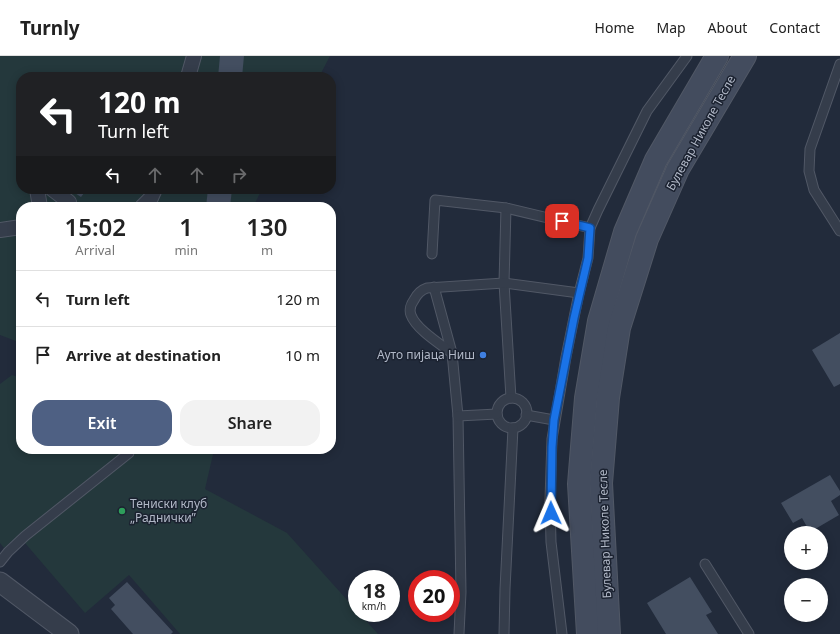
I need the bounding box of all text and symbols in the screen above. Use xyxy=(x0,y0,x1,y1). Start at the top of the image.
text: Turnly xyxy=(20,15,80,41)
text: Home xyxy=(595,18,634,37)
text: Map xyxy=(656,18,686,37)
text: About xyxy=(708,18,747,37)
text: Contact xyxy=(769,18,820,37)
street label: Булевар Николе Тесле xyxy=(662,72,739,193)
text: 120 m xyxy=(98,83,181,121)
icon: left xyxy=(32,88,84,140)
text: Turn left xyxy=(98,119,169,143)
icon: left xyxy=(102,164,124,186)
icon: ahead xyxy=(144,164,166,186)
icon: ahead xyxy=(186,164,208,186)
icon: right xyxy=(228,164,250,186)
pin xyxy=(545,204,579,238)
text: 15:02 xyxy=(64,210,126,243)
text: 1 xyxy=(179,210,193,243)
text: 130 xyxy=(246,210,288,243)
icon: arrive xyxy=(551,210,573,232)
text: Arrival xyxy=(75,241,115,259)
text: min xyxy=(174,241,198,259)
text: m xyxy=(261,241,273,259)
icon: left xyxy=(32,288,54,310)
text: Turn left xyxy=(66,289,130,309)
text: 120 m xyxy=(276,289,320,309)
icon: arrive xyxy=(32,344,54,366)
text: Arrive at destination xyxy=(66,345,221,365)
text: 10 m xyxy=(285,345,320,365)
place label: Ауто пијаца Ниш xyxy=(377,346,475,363)
marker: Ауто пијаца Ниш xyxy=(478,350,488,360)
button: Exit xyxy=(32,400,172,446)
button: Share xyxy=(180,400,320,446)
street label: Булевар Николе Тесле xyxy=(594,469,615,599)
position arrow xyxy=(530,492,572,534)
place label: Тениски клуб „Раднички” xyxy=(130,495,207,526)
marker: Тениски клуб „Раднички” xyxy=(117,506,127,516)
map controls xyxy=(784,526,828,622)
button: + xyxy=(784,526,828,570)
speed limit sign: 20 xyxy=(408,570,460,622)
text: 18 xyxy=(363,577,385,604)
button: − xyxy=(784,578,828,622)
text: km/h xyxy=(362,599,386,613)

